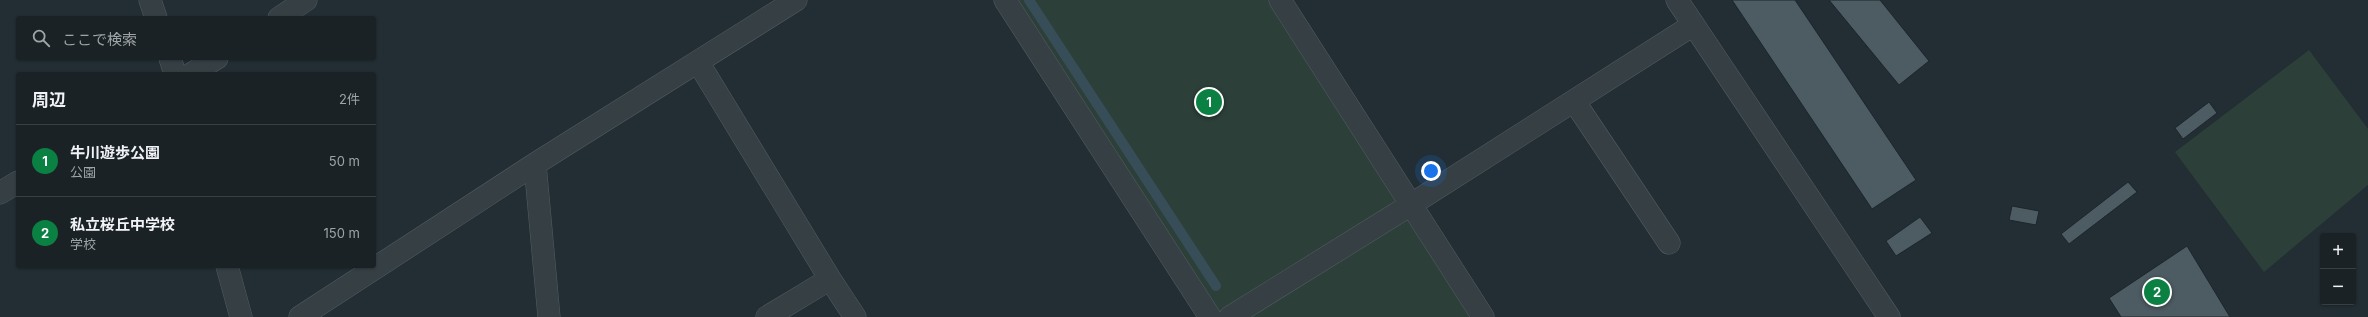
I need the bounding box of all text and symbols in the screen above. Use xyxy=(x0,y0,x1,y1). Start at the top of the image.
search box xyxy=(16,16,376,60)
icon: search xyxy=(30,27,52,49)
text: ここで検索 xyxy=(62,30,137,49)
pin: 1 xyxy=(1196,87,1222,117)
text: 周辺 xyxy=(32,90,66,110)
text: 2件 xyxy=(339,91,360,107)
text: 牛川遊歩公園 xyxy=(70,143,160,162)
text: 1 xyxy=(42,153,48,169)
text: 50 m xyxy=(329,153,360,169)
your location xyxy=(1421,161,1441,181)
text: 公園 xyxy=(70,164,96,180)
text: 私立桜丘中学校 xyxy=(70,215,175,234)
text: 2 xyxy=(41,225,49,241)
text: 150 m xyxy=(324,225,360,241)
map controls xyxy=(2320,233,2356,305)
button: + xyxy=(2320,233,2356,269)
text: 学校 xyxy=(70,236,96,252)
button: − xyxy=(2320,269,2356,305)
pin: 2 xyxy=(2144,277,2170,307)

